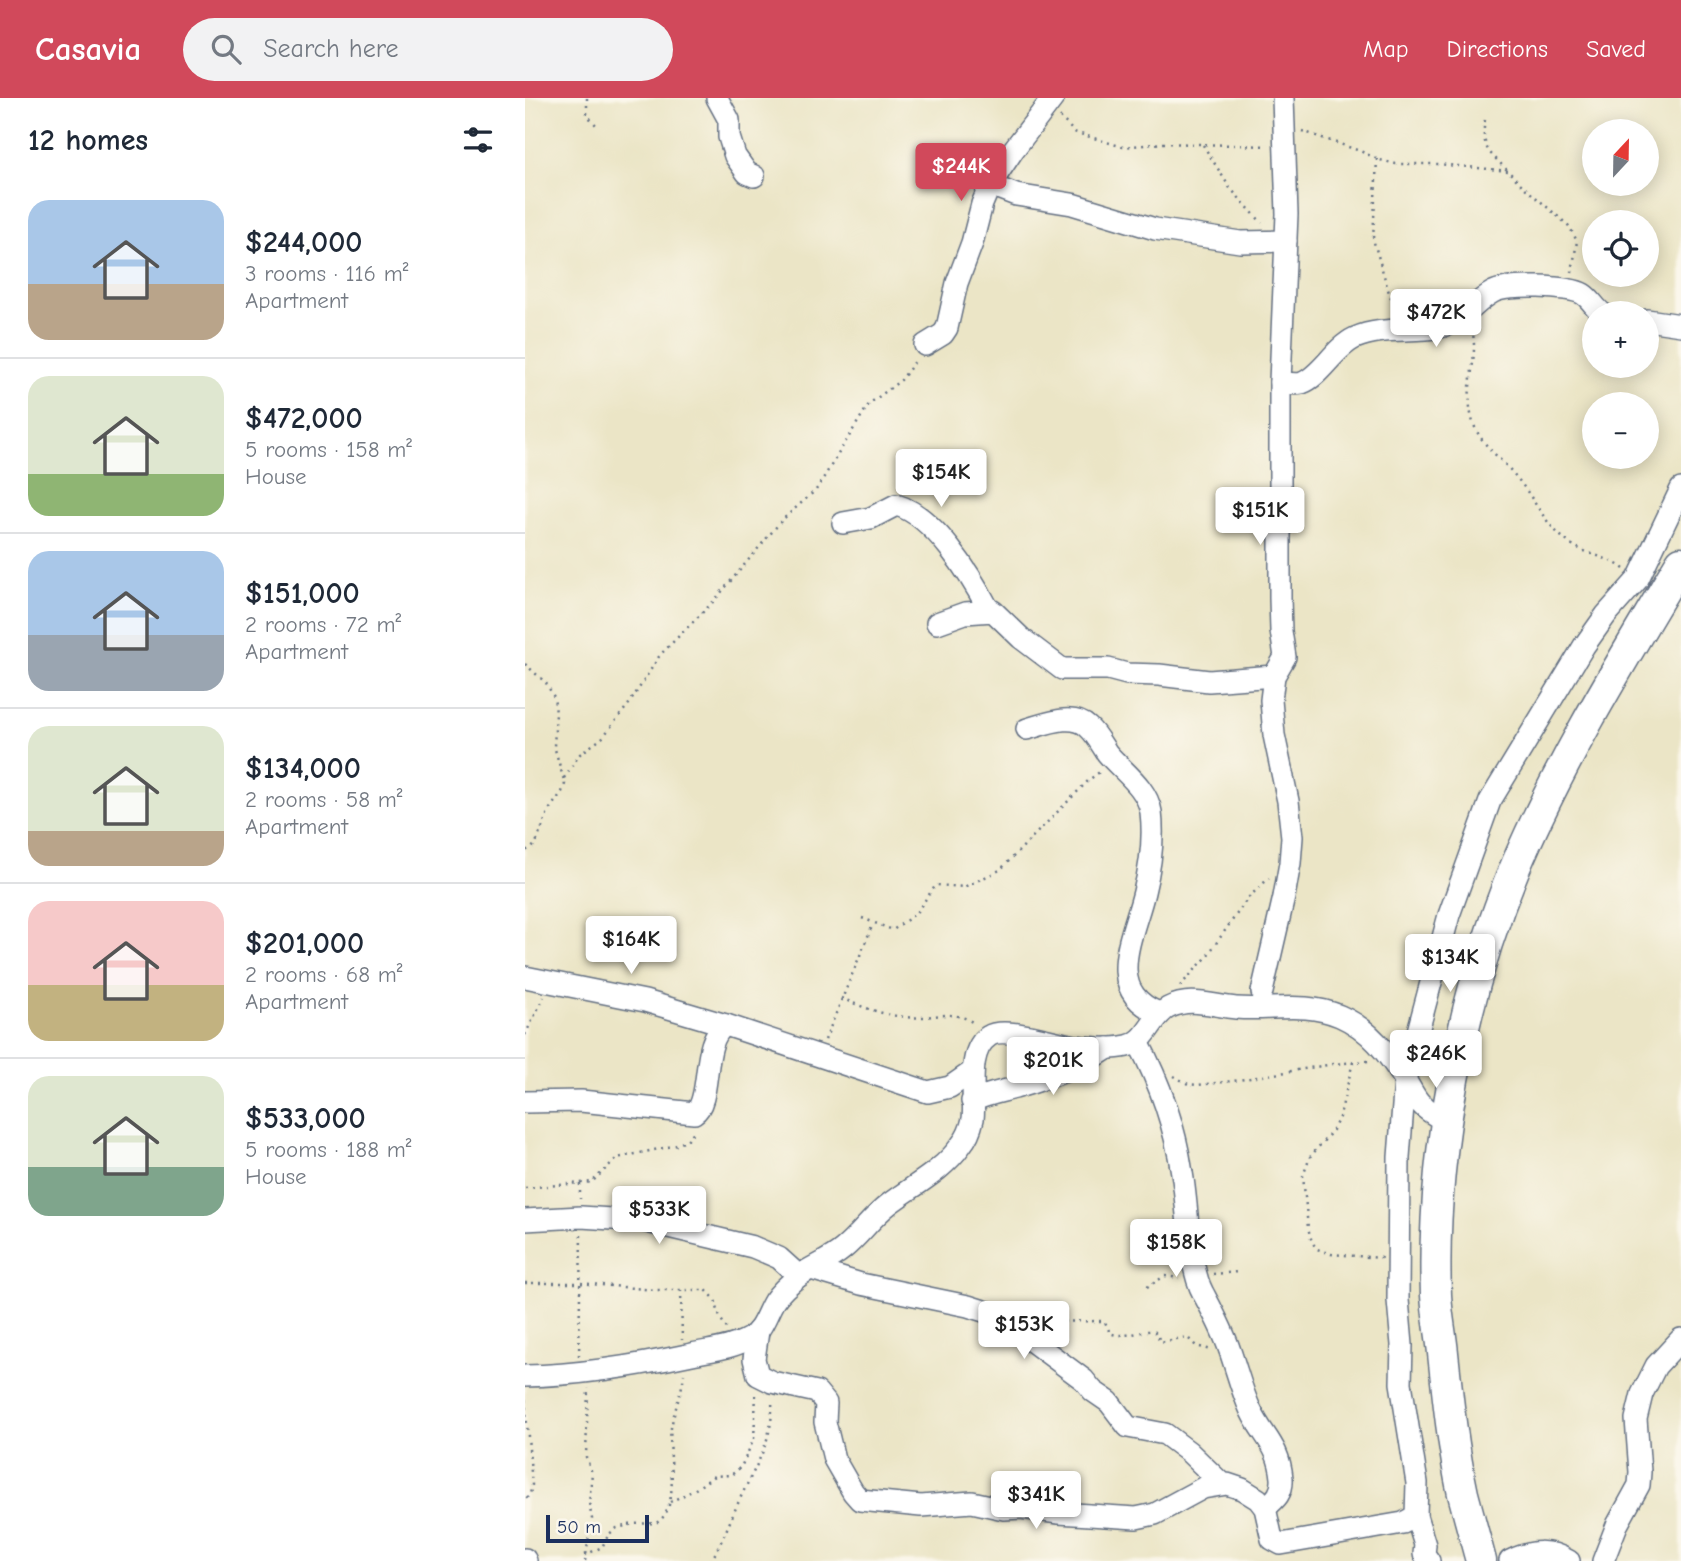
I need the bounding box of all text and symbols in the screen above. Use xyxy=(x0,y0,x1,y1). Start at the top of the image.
search box xyxy=(183,18,673,81)
text: Casavia xyxy=(35,30,141,68)
icon: search xyxy=(207,30,245,68)
text: Search here xyxy=(263,34,399,64)
text: Map xyxy=(1363,35,1409,63)
text: Directions xyxy=(1447,35,1548,63)
text: Saved xyxy=(1586,35,1646,63)
north arrow xyxy=(1582,119,1659,196)
map controls xyxy=(1582,119,1659,469)
icon: filters xyxy=(459,121,497,159)
text: 12 homes xyxy=(28,123,148,158)
pin: $244K xyxy=(912,144,1010,203)
text: $244K xyxy=(931,152,991,179)
button: locate xyxy=(1582,210,1659,287)
text: $244,000 xyxy=(245,225,362,260)
icon: home xyxy=(84,228,168,312)
text: 3 rooms · 116 m² xyxy=(245,260,409,287)
text: Apartment xyxy=(245,287,348,314)
pin: $472K xyxy=(1387,289,1485,349)
text: $472K xyxy=(1406,298,1466,325)
button: + xyxy=(1582,301,1659,378)
button: − xyxy=(1582,392,1659,469)
text: $472,000 xyxy=(245,401,363,436)
icon: home xyxy=(84,404,168,488)
text: 5 rooms · 158 m² xyxy=(245,436,412,463)
pin: $154K xyxy=(892,450,990,509)
text: $154K xyxy=(912,458,970,485)
text: House xyxy=(245,463,307,490)
pin: $151K xyxy=(1211,488,1309,547)
text: $151K xyxy=(1231,496,1289,523)
text: $151,000 xyxy=(245,576,360,611)
icon: home xyxy=(84,579,168,663)
text: 2 rooms · 72 m² xyxy=(245,611,401,638)
text: Apartment xyxy=(245,638,348,665)
text: $134,000 xyxy=(245,751,361,786)
icon: home xyxy=(84,754,168,838)
text: 2 rooms · 58 m² xyxy=(245,786,403,813)
text: Apartment xyxy=(245,813,348,840)
pin: $164K xyxy=(582,916,680,976)
text: $164K xyxy=(602,925,660,952)
text: $201,000 xyxy=(245,926,364,961)
icon: home xyxy=(84,929,168,1013)
pin: $134K xyxy=(1401,934,1499,994)
text: $134K xyxy=(1421,943,1479,970)
text: 2 rooms · 68 m² xyxy=(245,961,403,988)
text: Apartment xyxy=(245,988,348,1015)
pin: $246K xyxy=(1387,1030,1485,1090)
pin: $201K xyxy=(1004,1038,1102,1097)
text: $246K xyxy=(1406,1039,1466,1066)
text: $201K xyxy=(1023,1046,1083,1073)
text: $533,000 xyxy=(245,1101,366,1136)
icon: home xyxy=(84,1104,168,1188)
text: 5 rooms · 188 m² xyxy=(245,1136,411,1163)
text: House xyxy=(245,1163,307,1190)
pin: $533K xyxy=(610,1186,708,1246)
text: $533K xyxy=(628,1195,690,1222)
pin: $158K xyxy=(1127,1220,1225,1279)
text: $158K xyxy=(1146,1228,1206,1255)
pin: $153K xyxy=(975,1302,1073,1361)
text: $153K xyxy=(994,1310,1054,1337)
pin: $341K xyxy=(987,1472,1085,1531)
text: $341K xyxy=(1007,1480,1065,1507)
scale bar xyxy=(546,1512,649,1544)
text: 50 m xyxy=(557,1516,601,1538)

